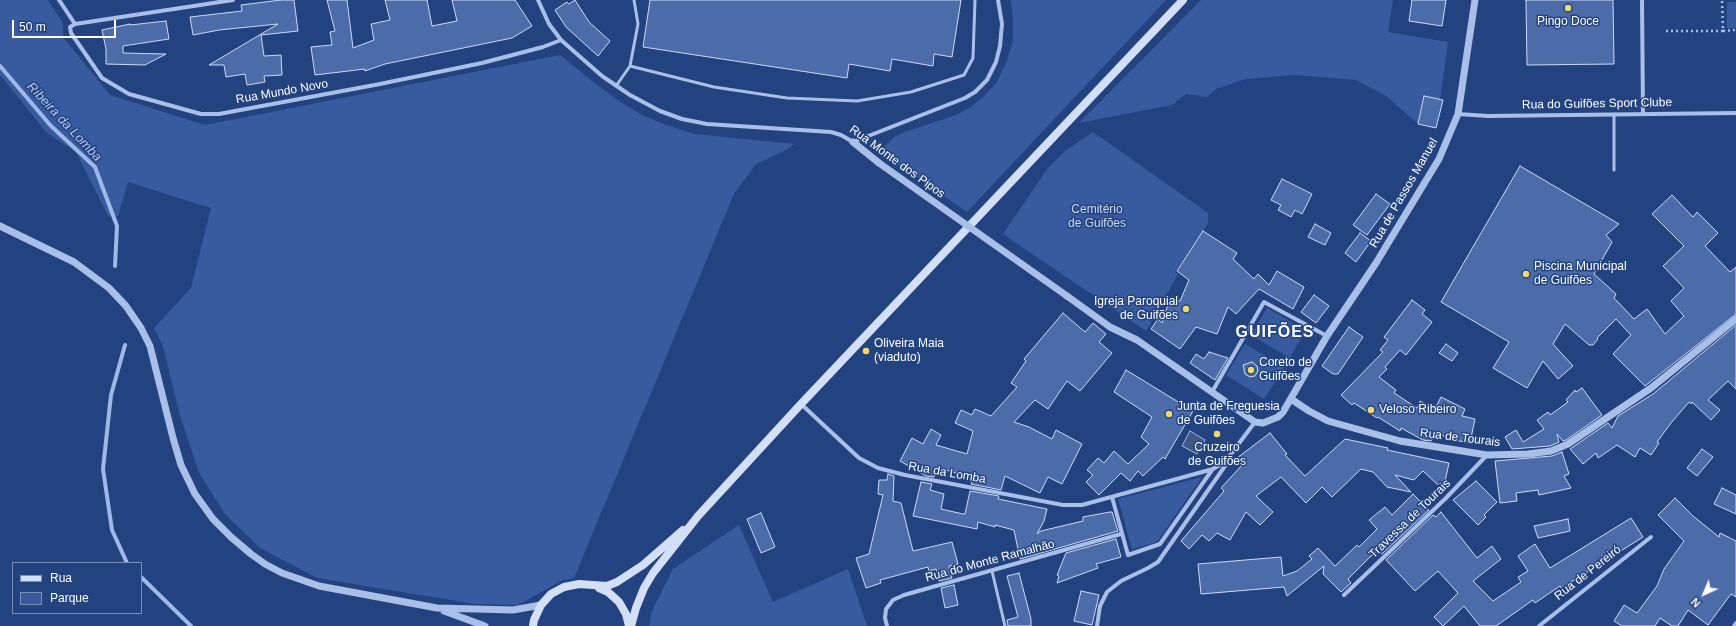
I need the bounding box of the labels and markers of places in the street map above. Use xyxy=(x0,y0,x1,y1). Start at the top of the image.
marker: Pingo Doce xyxy=(1563,3,1573,13)
place label: Pingo Doce xyxy=(1537,15,1599,29)
place label: Piscina Municipal de Guifões xyxy=(1534,260,1627,288)
marker: Piscina Municipal de Guifões xyxy=(1521,269,1531,279)
place label: Igreja Paroquial de Guifões xyxy=(1094,295,1178,323)
marker: Igreja Paroquial de Guifões xyxy=(1181,304,1191,314)
place label: Oliveira Maia (viaduto) xyxy=(874,337,944,365)
marker: Oliveira Maia (viaduto) xyxy=(861,346,871,356)
place label: Coreto de Guifões xyxy=(1259,356,1312,384)
marker: Coreto de Guifões xyxy=(1246,365,1256,375)
place label: Junta de Freguesia de Guifões xyxy=(1177,400,1280,428)
place label: Veloso Ribeiro xyxy=(1379,403,1456,417)
marker: Veloso Ribeiro xyxy=(1366,405,1376,415)
marker: Junta de Freguesia de Guifões xyxy=(1164,409,1174,419)
marker: Cruzeiro de Guifões xyxy=(1212,429,1222,439)
place label: Cruzeiro de Guifões xyxy=(1188,441,1246,469)

